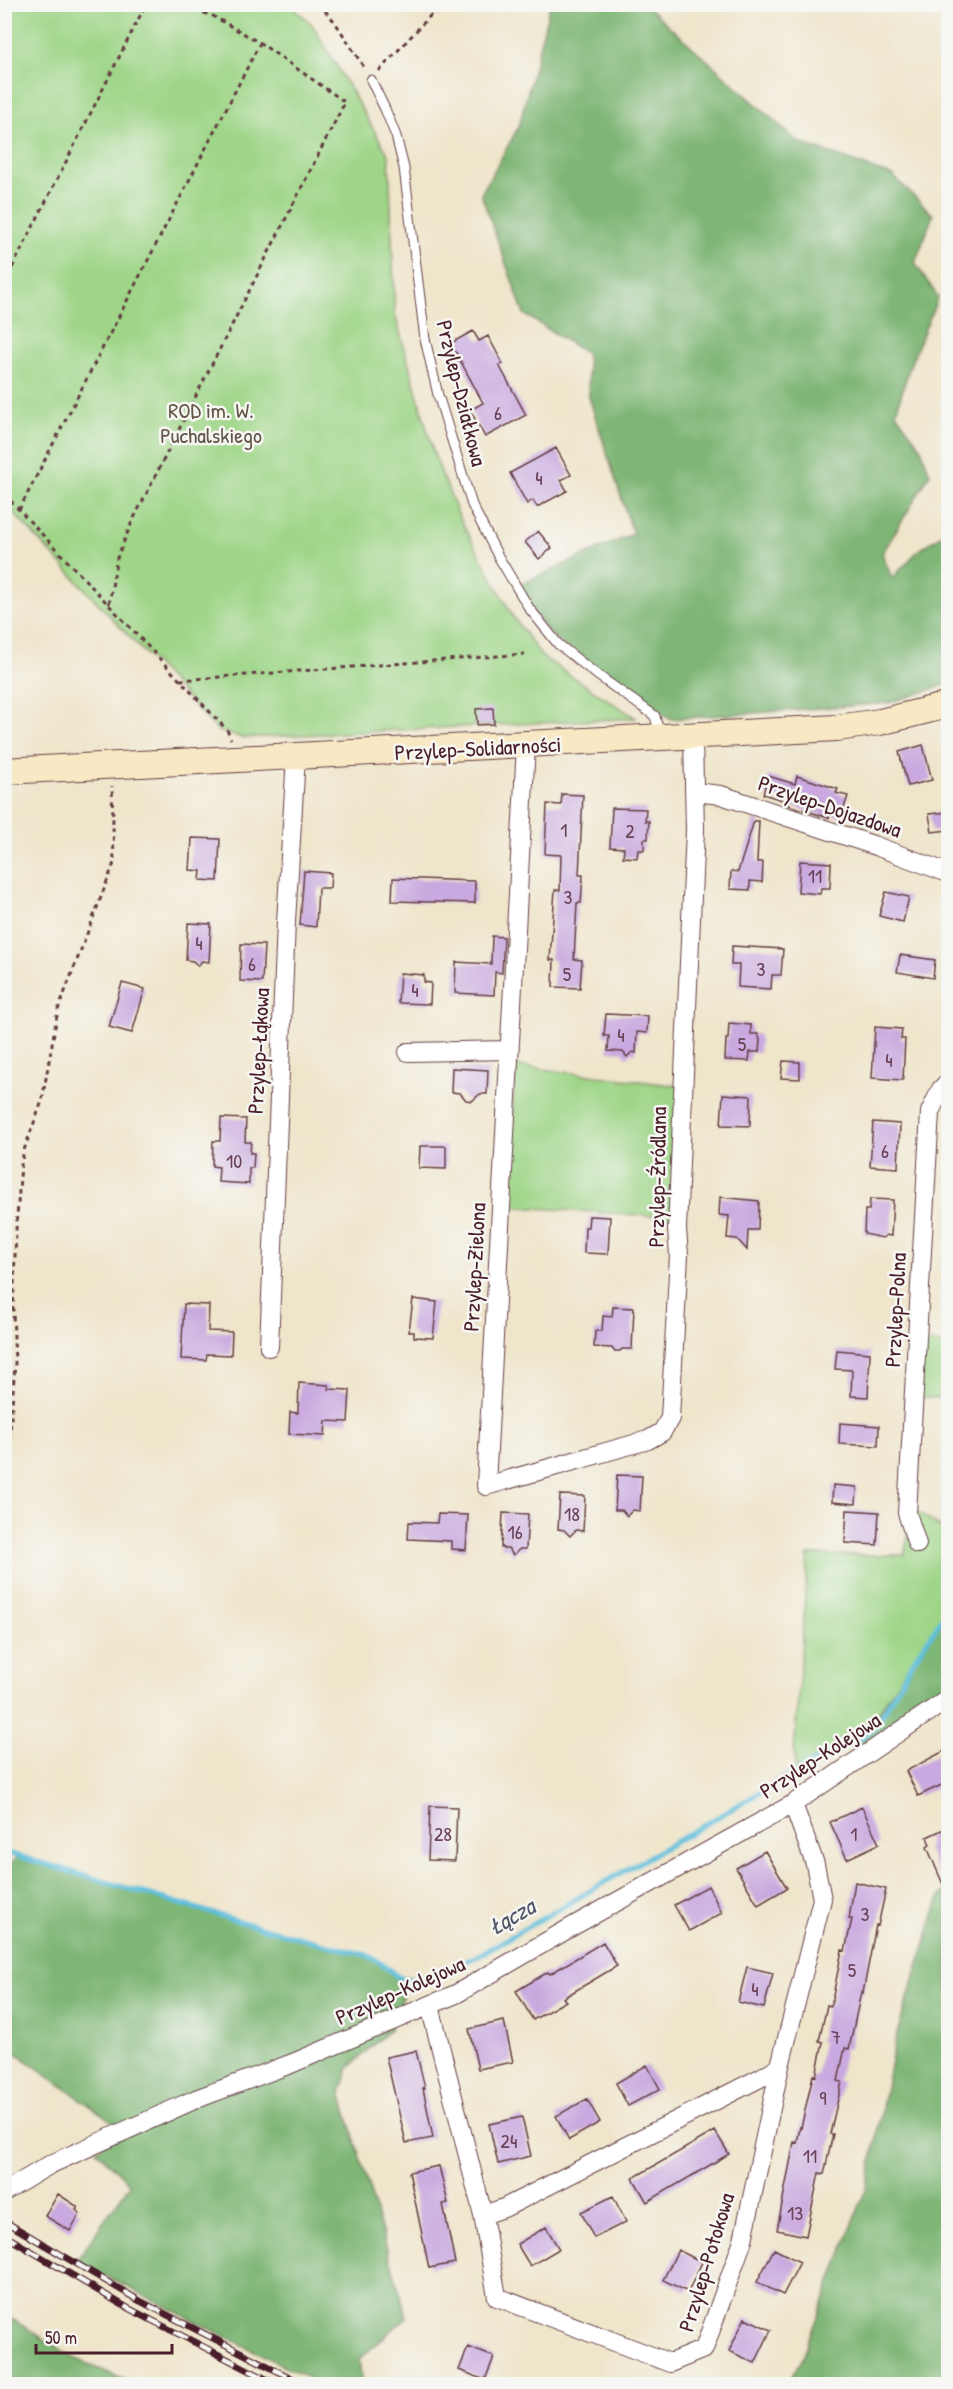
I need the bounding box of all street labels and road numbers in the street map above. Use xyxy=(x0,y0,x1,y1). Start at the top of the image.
street label: Przylep-Działkowa xyxy=(429,317,495,469)
street label: Przylep-Solidarności xyxy=(394,729,562,767)
street label: Przylep-Dojazdowa xyxy=(754,767,906,845)
street label: Przylep-Łąkowa xyxy=(240,987,276,1115)
street label: Przylep-Źródlana xyxy=(641,1106,673,1248)
street label: Przylep-Zielona xyxy=(456,1202,492,1332)
street label: Przylep-Polna xyxy=(877,1252,913,1368)
street label: Przylep-Kolejowa xyxy=(754,1704,887,1805)
street label: Przylep-Kolejowa xyxy=(331,1948,470,2032)
street label: Przylep-Potokowa xyxy=(671,2189,741,2335)

